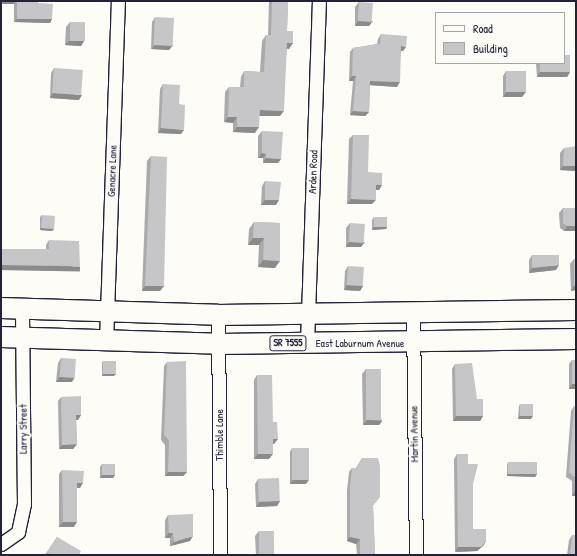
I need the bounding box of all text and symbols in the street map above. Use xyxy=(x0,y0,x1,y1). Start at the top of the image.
legend xyxy=(435,12,565,64)
text: Road xyxy=(473,20,493,37)
text: Building xyxy=(473,40,508,57)
street label: Genacre Lane xyxy=(104,145,120,197)
street label: Arden Road xyxy=(306,150,320,194)
road number: SR 7555 xyxy=(269,335,307,351)
street label: East Laburnum Avenue xyxy=(316,336,404,350)
street label: Larry Street xyxy=(16,404,30,454)
street label: Martin Avenue xyxy=(407,406,421,462)
street label: Thimble Lane xyxy=(212,409,226,461)

